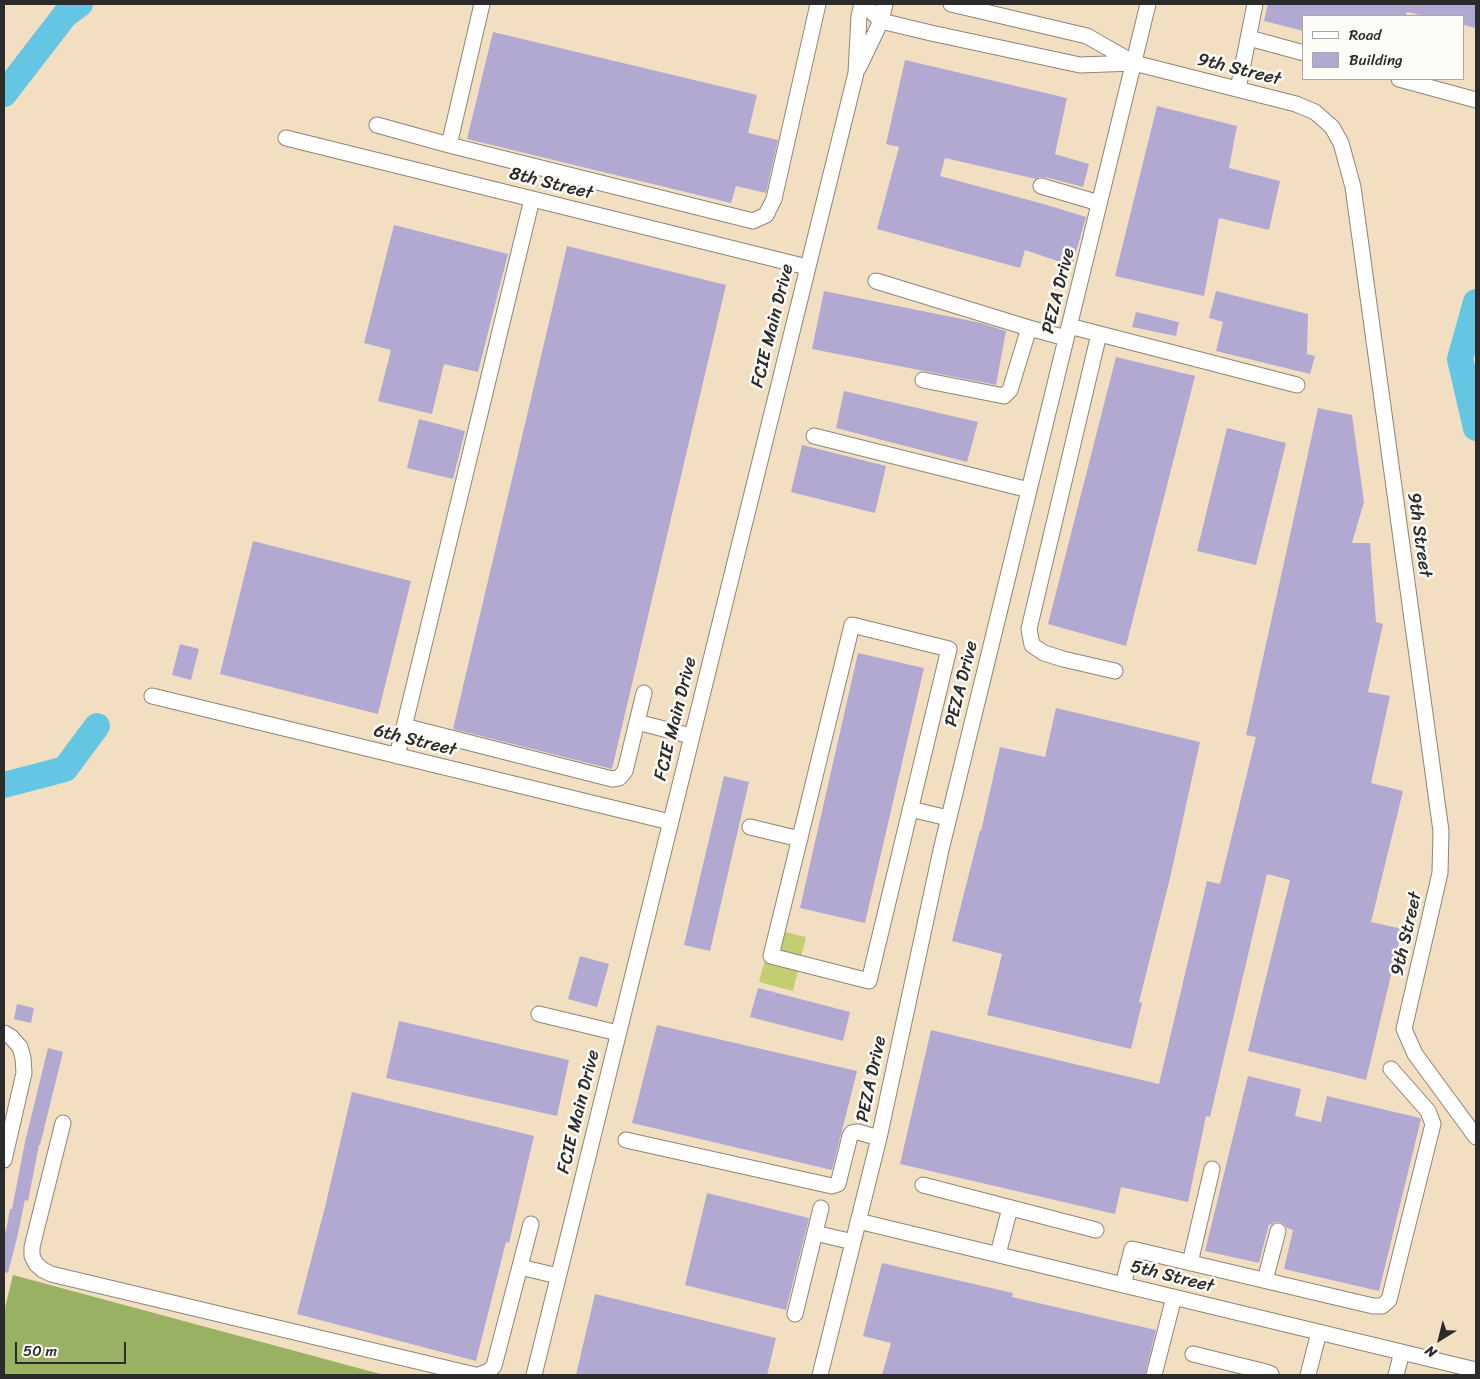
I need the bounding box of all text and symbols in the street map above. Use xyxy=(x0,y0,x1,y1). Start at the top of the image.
legend xyxy=(1302,15,1465,80)
text: Road xyxy=(1349,22,1381,48)
text: Building xyxy=(1349,47,1403,73)
street label: 9th Street xyxy=(1195,49,1283,91)
street label: 8th Street xyxy=(507,163,595,205)
street label: PEZA Drive xyxy=(1038,246,1080,336)
street label: FCIE Main Drive xyxy=(747,262,799,390)
street label: 9th Street xyxy=(1402,491,1436,579)
street label: PEZA Drive xyxy=(941,639,983,729)
street label: FCIE Main Drive xyxy=(650,655,702,783)
street label: 6th Street xyxy=(371,720,459,762)
street label: 9th Street xyxy=(1387,890,1427,978)
street label: PEZA Drive xyxy=(852,1034,892,1124)
street label: FCIE Main Drive xyxy=(553,1048,605,1176)
street label: 5th Street xyxy=(1128,1256,1216,1298)
north arrow xyxy=(1415,1314,1465,1364)
scale bar xyxy=(18,1332,129,1364)
text: 50 m xyxy=(23,1338,57,1364)
text: N xyxy=(1420,1339,1442,1365)

